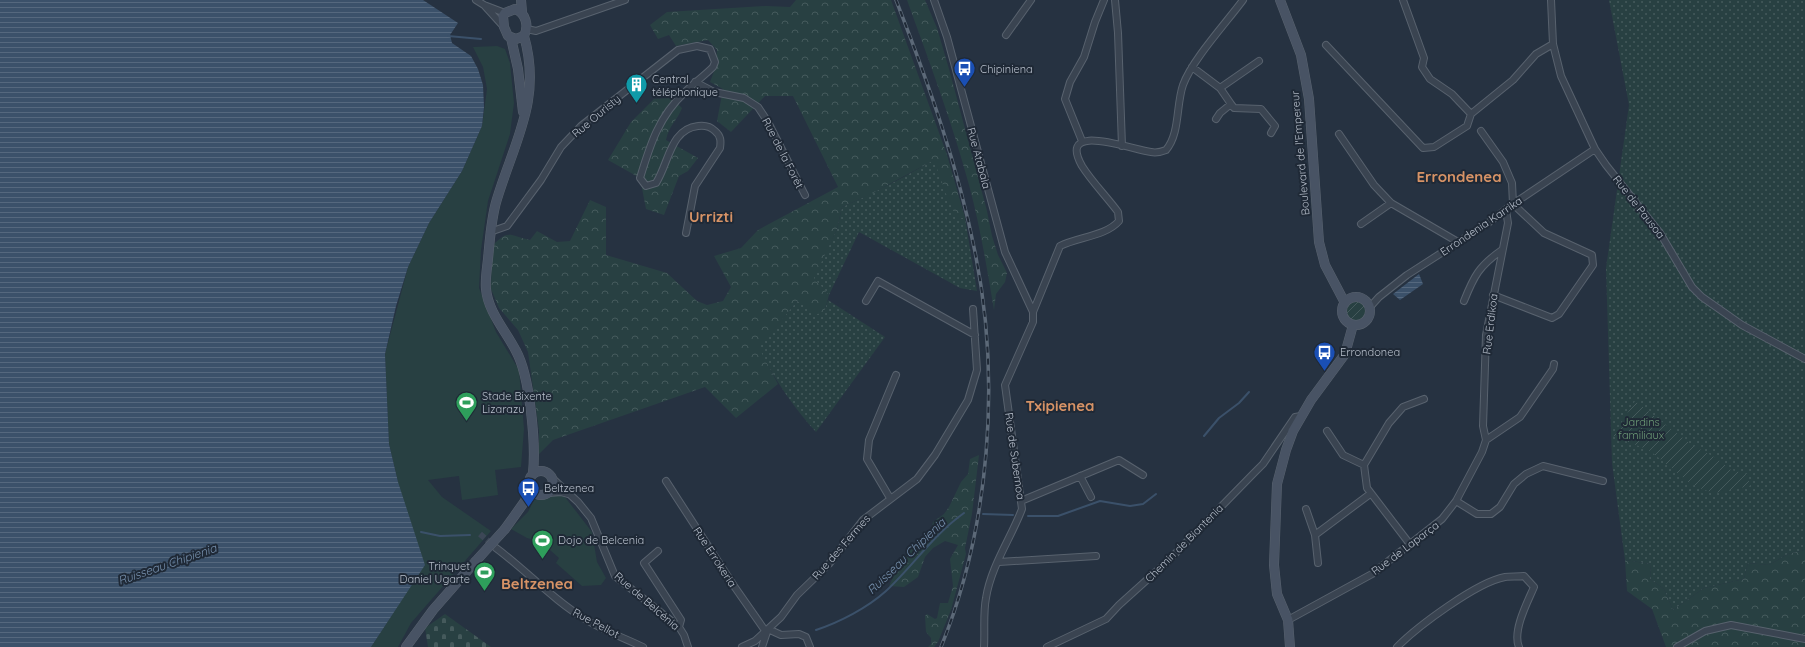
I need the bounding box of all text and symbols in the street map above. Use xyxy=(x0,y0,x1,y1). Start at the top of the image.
bus stop icon: Chipiniena xyxy=(952,56,978,89)
place label: Chipiniena xyxy=(980,62,1033,76)
building icon: Central téléphonique xyxy=(623,72,649,105)
place label: Central téléphonique xyxy=(652,72,718,99)
street label: Boulevard de l'Empereur xyxy=(1288,89,1312,216)
street label: Rue Ouristy xyxy=(569,92,623,140)
street label: Rue de la Forêt xyxy=(759,115,807,191)
street label: Rue Atabala xyxy=(964,126,994,190)
district label: Errondenea xyxy=(1416,167,1502,186)
street label: Rue de Pausoa xyxy=(1610,173,1668,241)
street label: Errondenia Karrika xyxy=(1437,193,1525,259)
district label: Urrizti xyxy=(689,207,733,226)
street label: Rue Erdikoa xyxy=(1479,293,1501,355)
bus stop icon: Errondonea xyxy=(1312,339,1338,372)
place label: Errondonea xyxy=(1340,345,1400,359)
sports icon: Stade Bixente Lizarazu xyxy=(453,389,479,422)
place label: Stade Bixente Lizarazu xyxy=(482,389,552,416)
district label: Txipienea xyxy=(1025,396,1095,415)
street label: Rue de Subernoa xyxy=(1002,412,1028,500)
park label: Jardins familiaux xyxy=(1618,415,1664,442)
bus stop icon: Beltzenea xyxy=(516,475,542,508)
place label: Beltzenea xyxy=(544,481,594,495)
street label: Chemin de Biantenia xyxy=(1142,501,1226,585)
street label: Rue des Fermes xyxy=(809,512,873,582)
water label: Ruisseau Chipienia xyxy=(864,514,949,597)
street label: Rue de Laparça xyxy=(1368,518,1442,578)
street label: Rue Errokeria xyxy=(690,524,740,590)
sports icon: Dojo de Belcenia xyxy=(529,527,555,560)
place label: Dojo de Belcenia xyxy=(558,533,644,547)
water label: Ruisseau Chipienia xyxy=(116,540,219,588)
place label: Trinquet Daniel Ugarte xyxy=(400,559,470,586)
sports icon: Trinquet Daniel Ugarte xyxy=(472,559,498,592)
street label: Rue de Belcénia xyxy=(612,569,682,633)
district label: Beltzenea xyxy=(501,574,573,593)
street label: Rue Pellot xyxy=(570,605,622,641)

